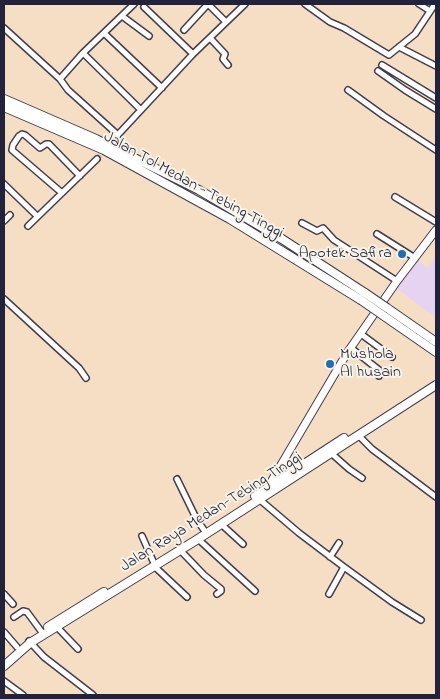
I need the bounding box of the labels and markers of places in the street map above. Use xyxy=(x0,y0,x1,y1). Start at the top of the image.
place label: Apotek Safira xyxy=(299,244,392,264)
marker: Apotek Safira xyxy=(396,248,408,260)
place label: Mushola Al husain xyxy=(340,345,401,383)
marker: Mushola Al husain xyxy=(324,358,336,370)

